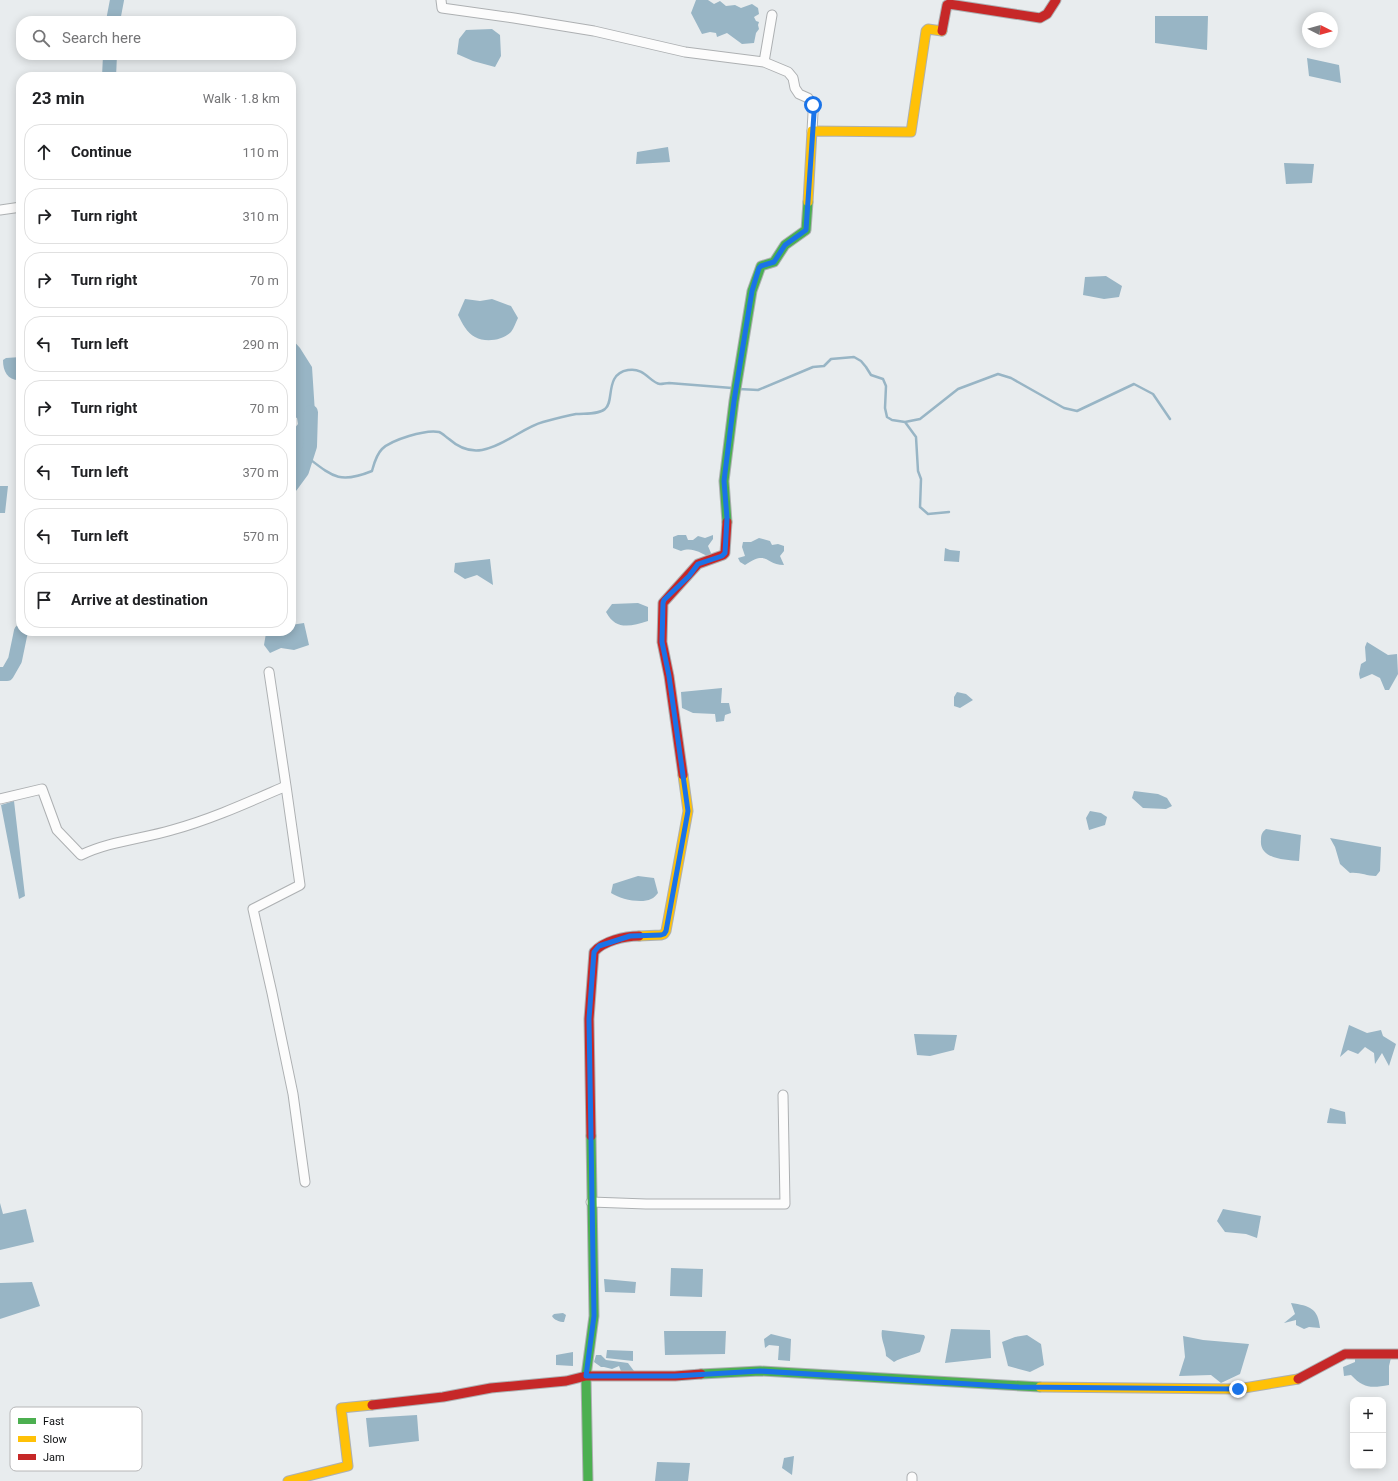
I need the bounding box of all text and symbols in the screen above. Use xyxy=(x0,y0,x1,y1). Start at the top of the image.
north arrow xyxy=(1302,12,1338,48)
search box xyxy=(16,16,296,60)
icon: search xyxy=(30,27,52,49)
text: Search here xyxy=(62,29,141,47)
text: 23 min xyxy=(32,88,85,108)
text: Walk · 1.8 km xyxy=(203,91,280,106)
route start xyxy=(804,96,822,114)
icon: ahead xyxy=(33,141,55,163)
text: Continue xyxy=(71,143,132,161)
text: 110 m xyxy=(242,145,279,160)
icon: right xyxy=(33,205,55,227)
text: Turn right xyxy=(71,207,137,225)
text: 310 m xyxy=(242,209,279,224)
icon: right xyxy=(33,269,55,291)
text: Turn right xyxy=(71,271,137,289)
text: 70 m xyxy=(250,273,279,288)
icon: left xyxy=(33,333,55,355)
text: Turn left xyxy=(71,335,128,353)
text: 290 m xyxy=(242,337,279,352)
icon: right xyxy=(33,397,55,419)
text: Turn right xyxy=(71,399,137,417)
text: 70 m xyxy=(250,401,279,416)
icon: left xyxy=(33,461,55,483)
text: Turn left xyxy=(71,463,128,481)
text: 370 m xyxy=(242,465,279,480)
icon: left xyxy=(33,525,55,547)
text: Turn left xyxy=(71,527,128,545)
text: 570 m xyxy=(242,529,279,544)
icon: arrive xyxy=(33,589,55,611)
text: Arrive at destination xyxy=(71,591,208,609)
route end xyxy=(1229,1380,1247,1398)
map controls xyxy=(1350,1397,1386,1469)
button: + xyxy=(1350,1397,1386,1433)
legend xyxy=(10,1407,142,1471)
text: Fast xyxy=(43,1415,65,1428)
text: Slow xyxy=(43,1433,67,1446)
button: − xyxy=(1350,1433,1386,1469)
text: Jam xyxy=(43,1451,65,1464)

